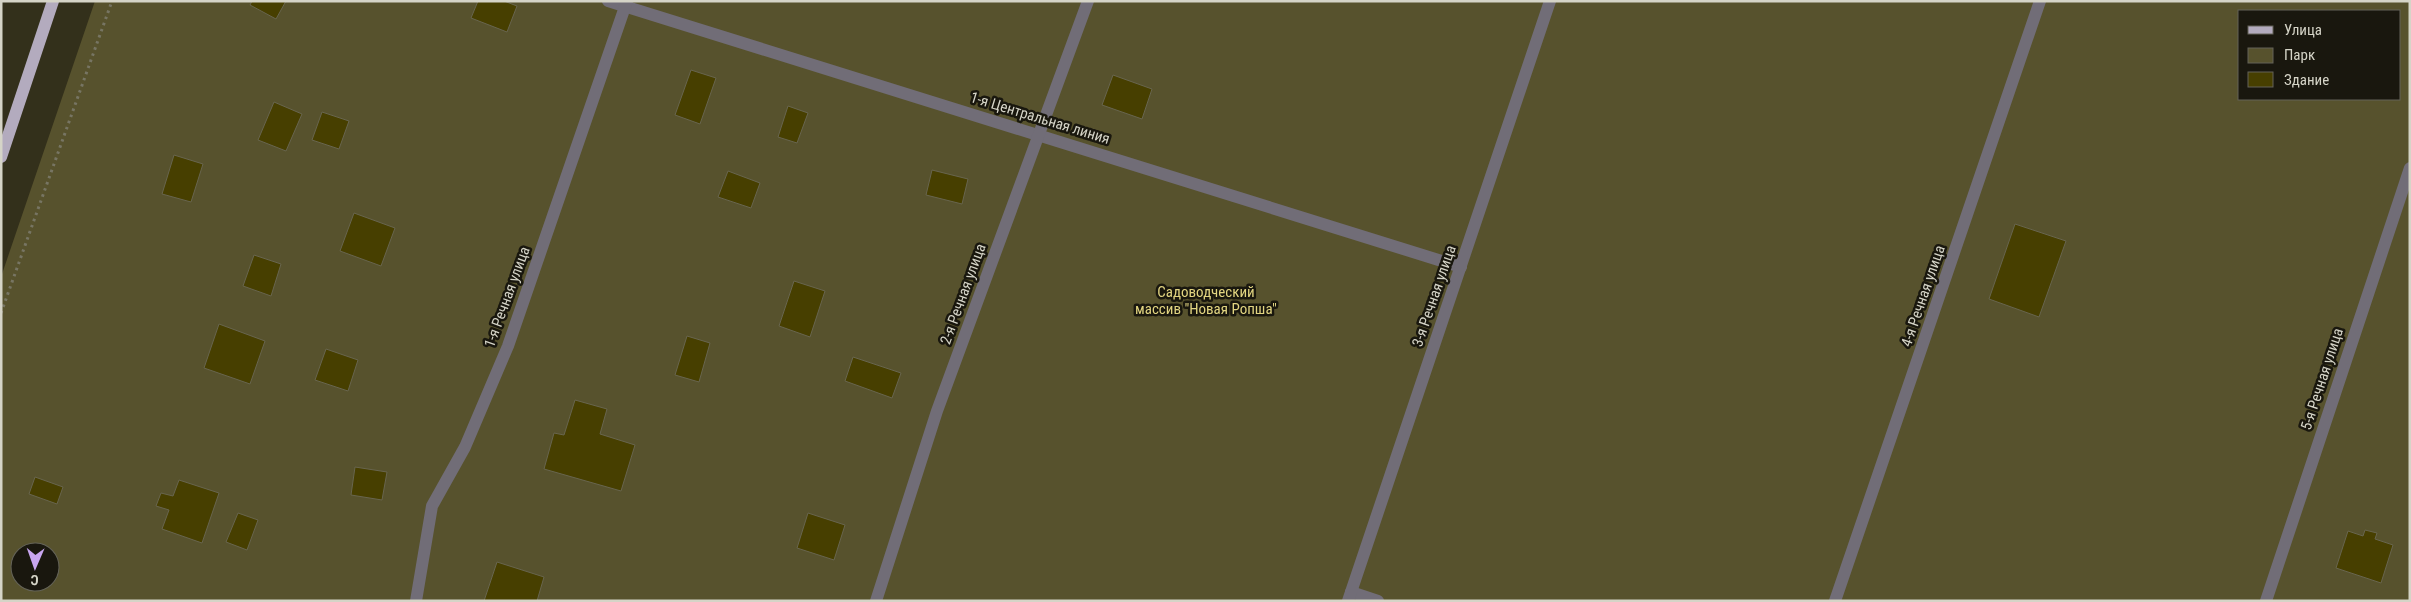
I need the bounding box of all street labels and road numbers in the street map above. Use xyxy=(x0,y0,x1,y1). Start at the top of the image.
street label: 1-я Центральная линия xyxy=(968,88,1112,148)
street label: 2-я Речная улица xyxy=(936,241,990,347)
street label: 3-я Речная улица xyxy=(1408,243,1460,349)
street label: 4-я Речная улица xyxy=(1897,243,1949,349)
street label: 1-я Речная улица xyxy=(480,244,534,350)
street label: 5-я Речная улица xyxy=(2297,326,2347,432)

